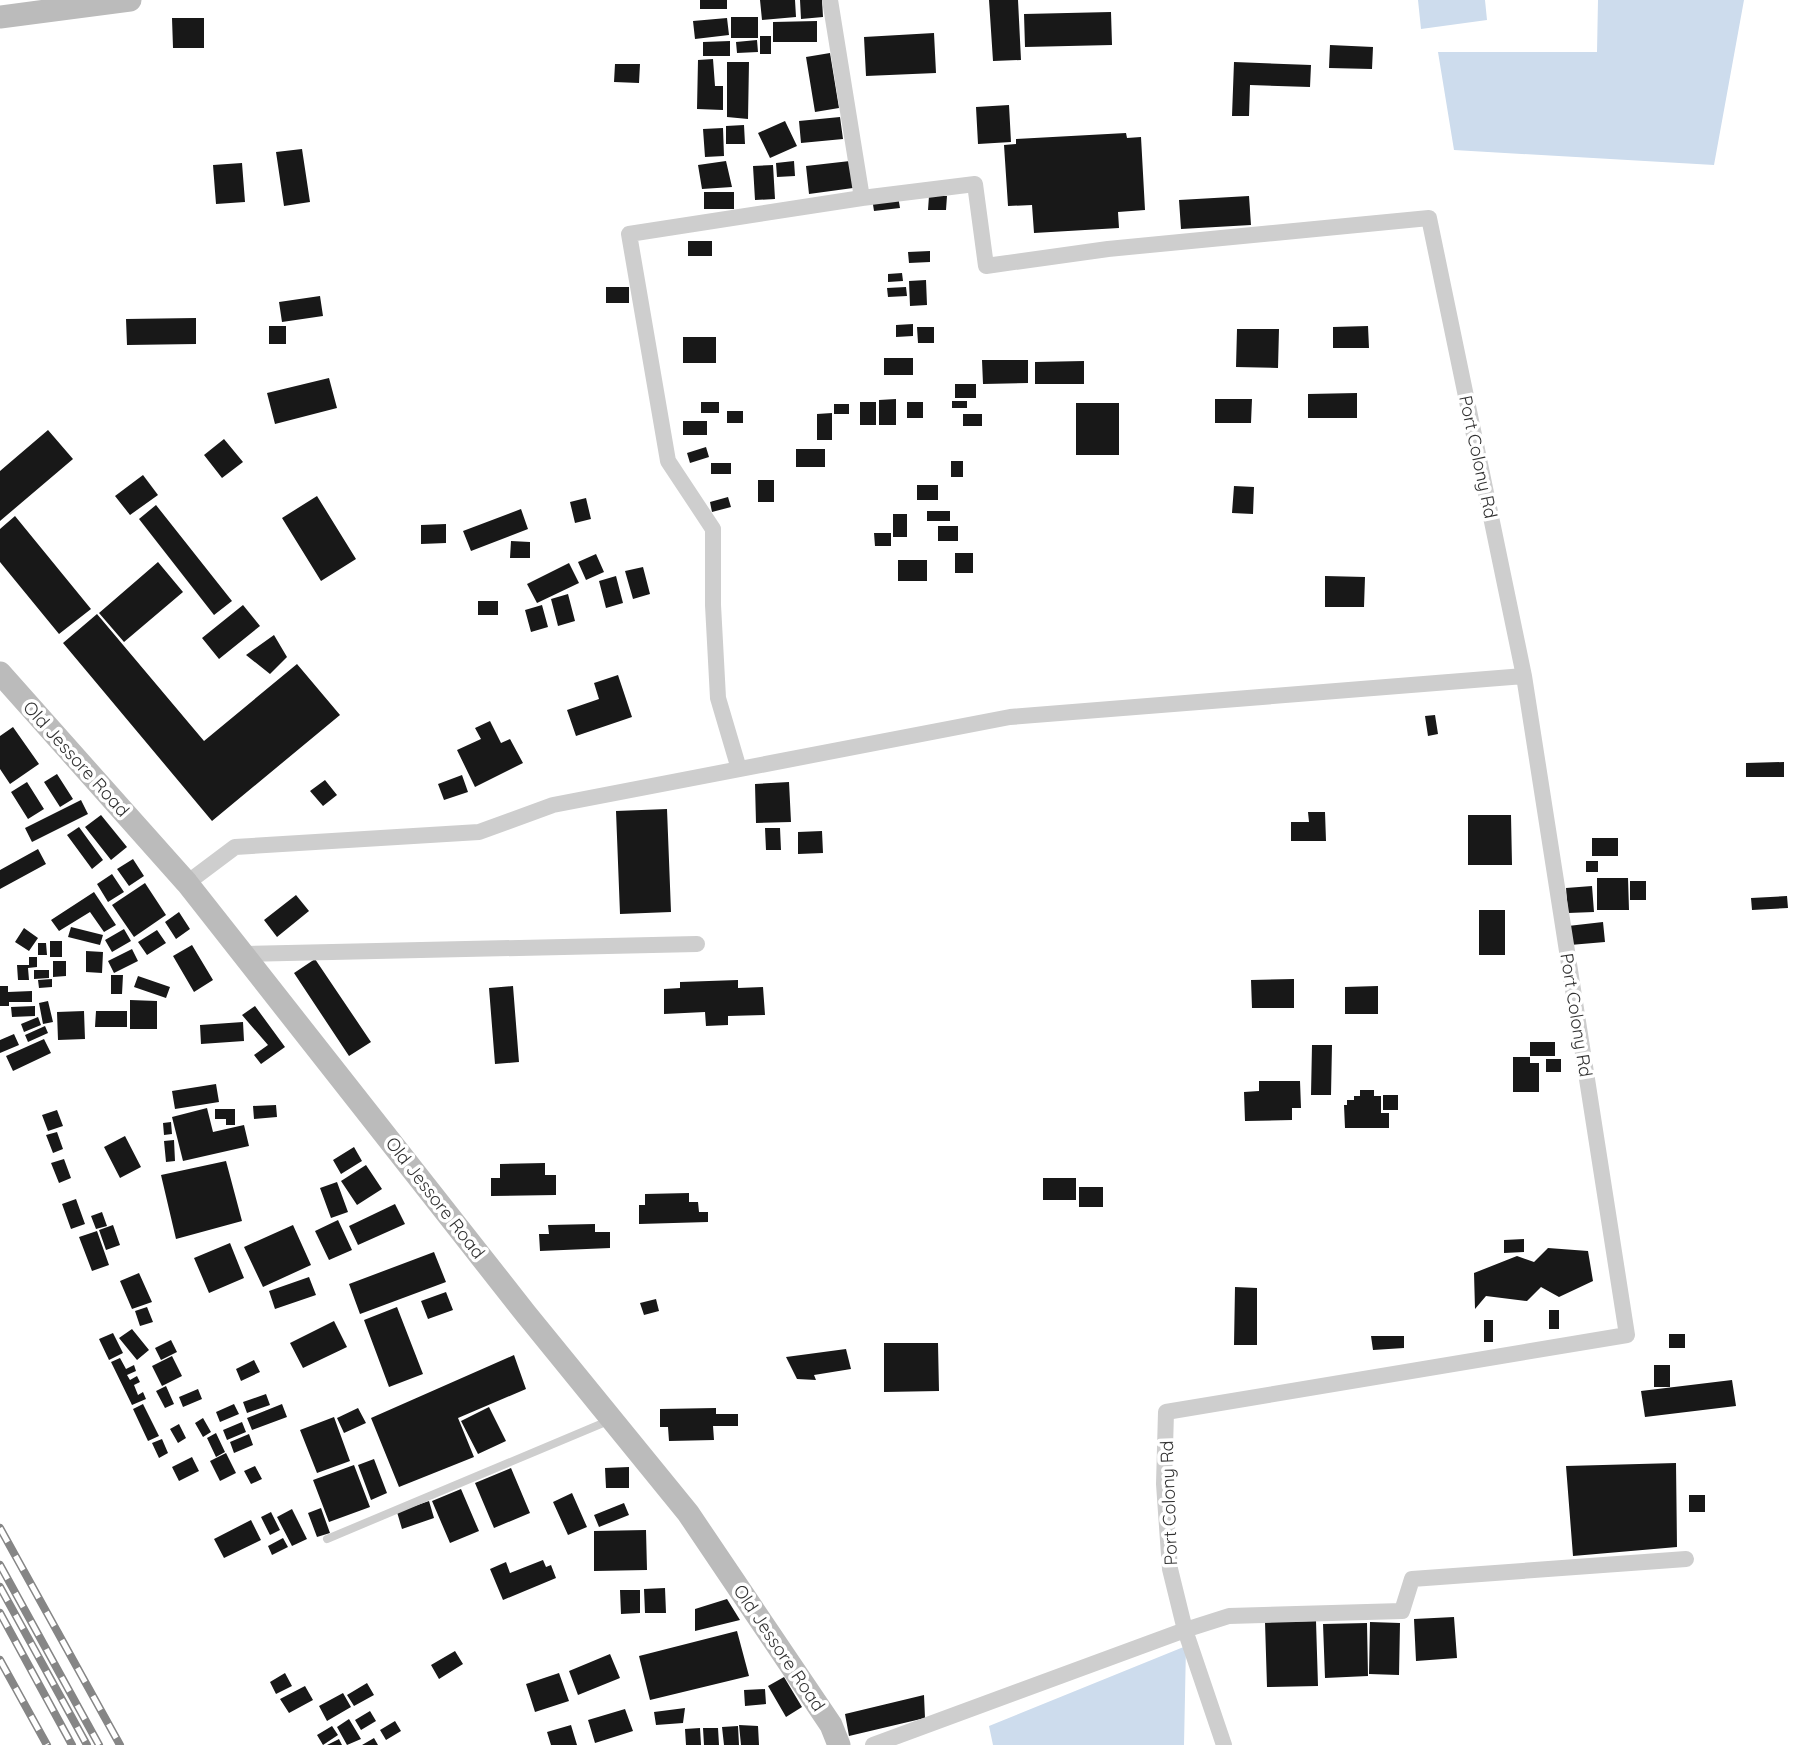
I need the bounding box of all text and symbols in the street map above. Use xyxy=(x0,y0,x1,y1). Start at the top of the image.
street label: Port Colony Rd xyxy=(1454,393,1503,520)
street label: Old Jessore Road xyxy=(18,696,134,821)
street label: Port Colony Rd xyxy=(1555,951,1598,1079)
street label: Old Jessore Road xyxy=(381,1132,490,1263)
street label: Port Colony Rd xyxy=(1155,1440,1182,1566)
street label: Old Jessore Road xyxy=(728,1580,830,1716)

